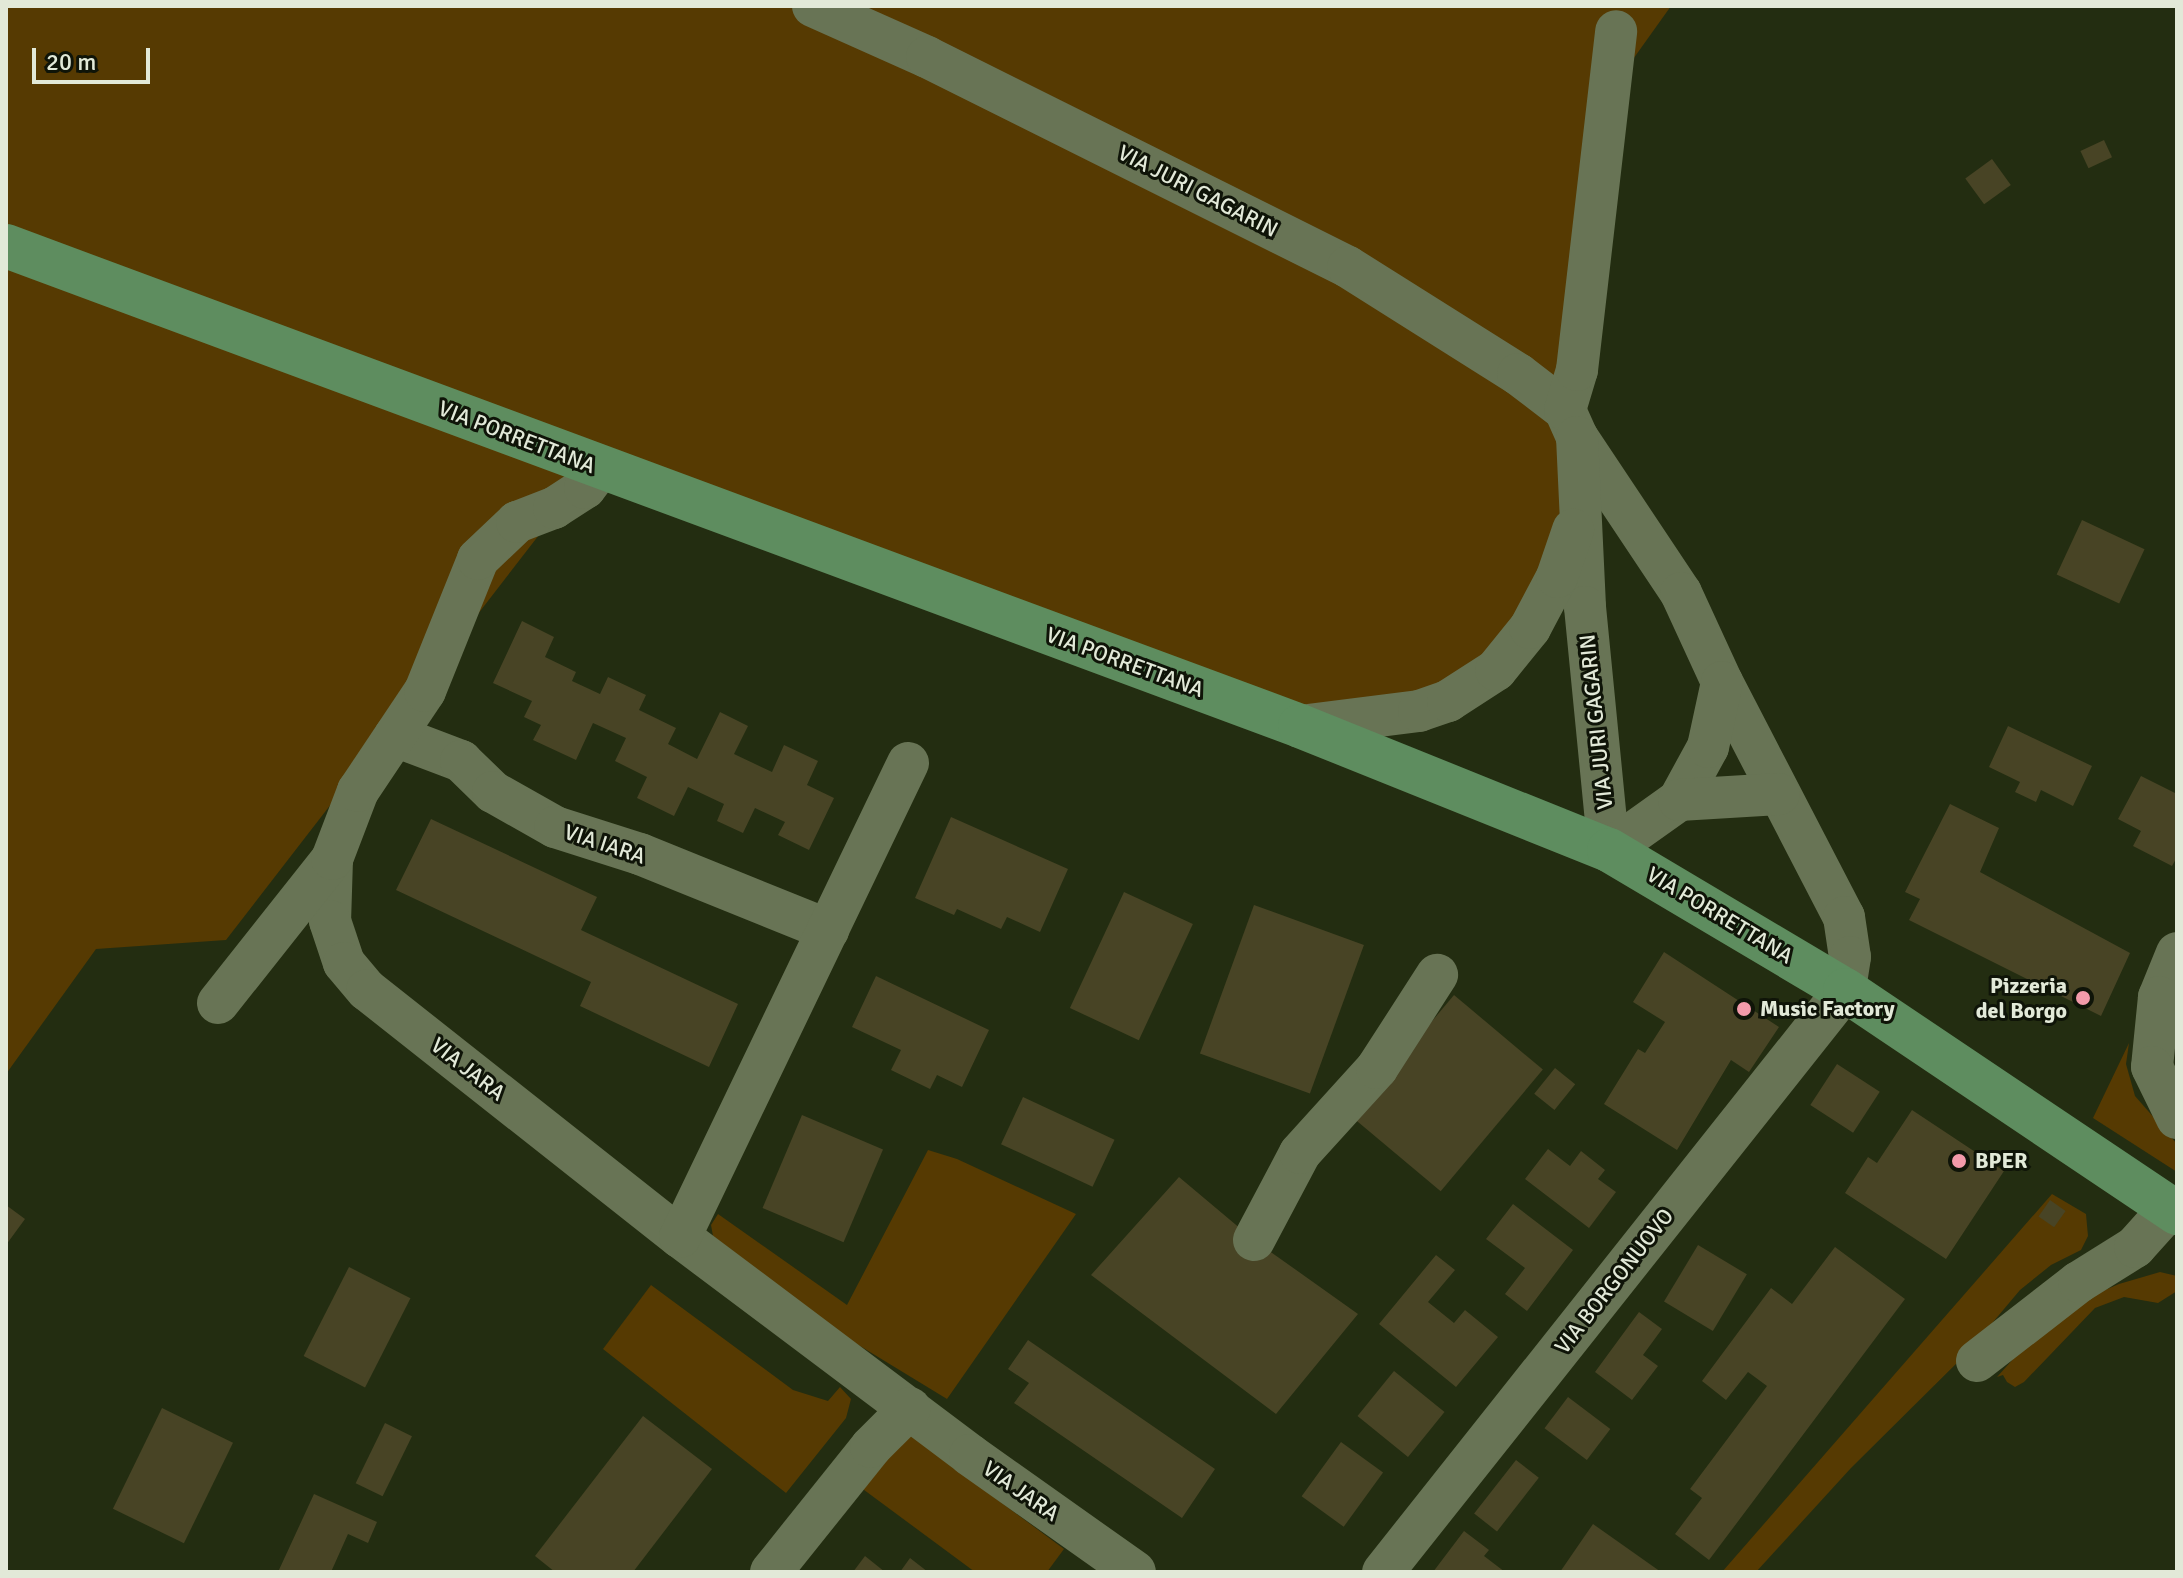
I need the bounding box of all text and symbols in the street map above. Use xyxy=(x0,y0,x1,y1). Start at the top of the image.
scale bar xyxy=(36,32,154,82)
text: 20 m xyxy=(46,47,96,77)
street label: VIA JURI GAGARIN xyxy=(1114,139,1282,243)
street label: VIA PORRETTANA xyxy=(435,395,599,479)
street label: VIA PORRETTANA xyxy=(1042,621,1208,703)
street label: VIA JURI GAGARIN xyxy=(1574,633,1618,811)
street label: VIA IARA xyxy=(561,818,649,870)
street label: VIA PORRETTANA xyxy=(1642,861,1798,969)
place label: Pizzeria del Borgo xyxy=(1976,972,2067,1024)
marker: Pizzeria del Borgo xyxy=(2074,989,2092,1007)
place label: Music Factory xyxy=(1760,996,1895,1022)
marker: Music Factory xyxy=(1735,1000,1753,1018)
street label: VIA JARA xyxy=(426,1032,510,1106)
place label: BPER xyxy=(1975,1148,2028,1174)
marker: BPER xyxy=(1950,1152,1968,1170)
street label: VIA BORGONUOVO xyxy=(1549,1203,1679,1359)
street label: VIA JARA xyxy=(978,1455,1064,1527)

